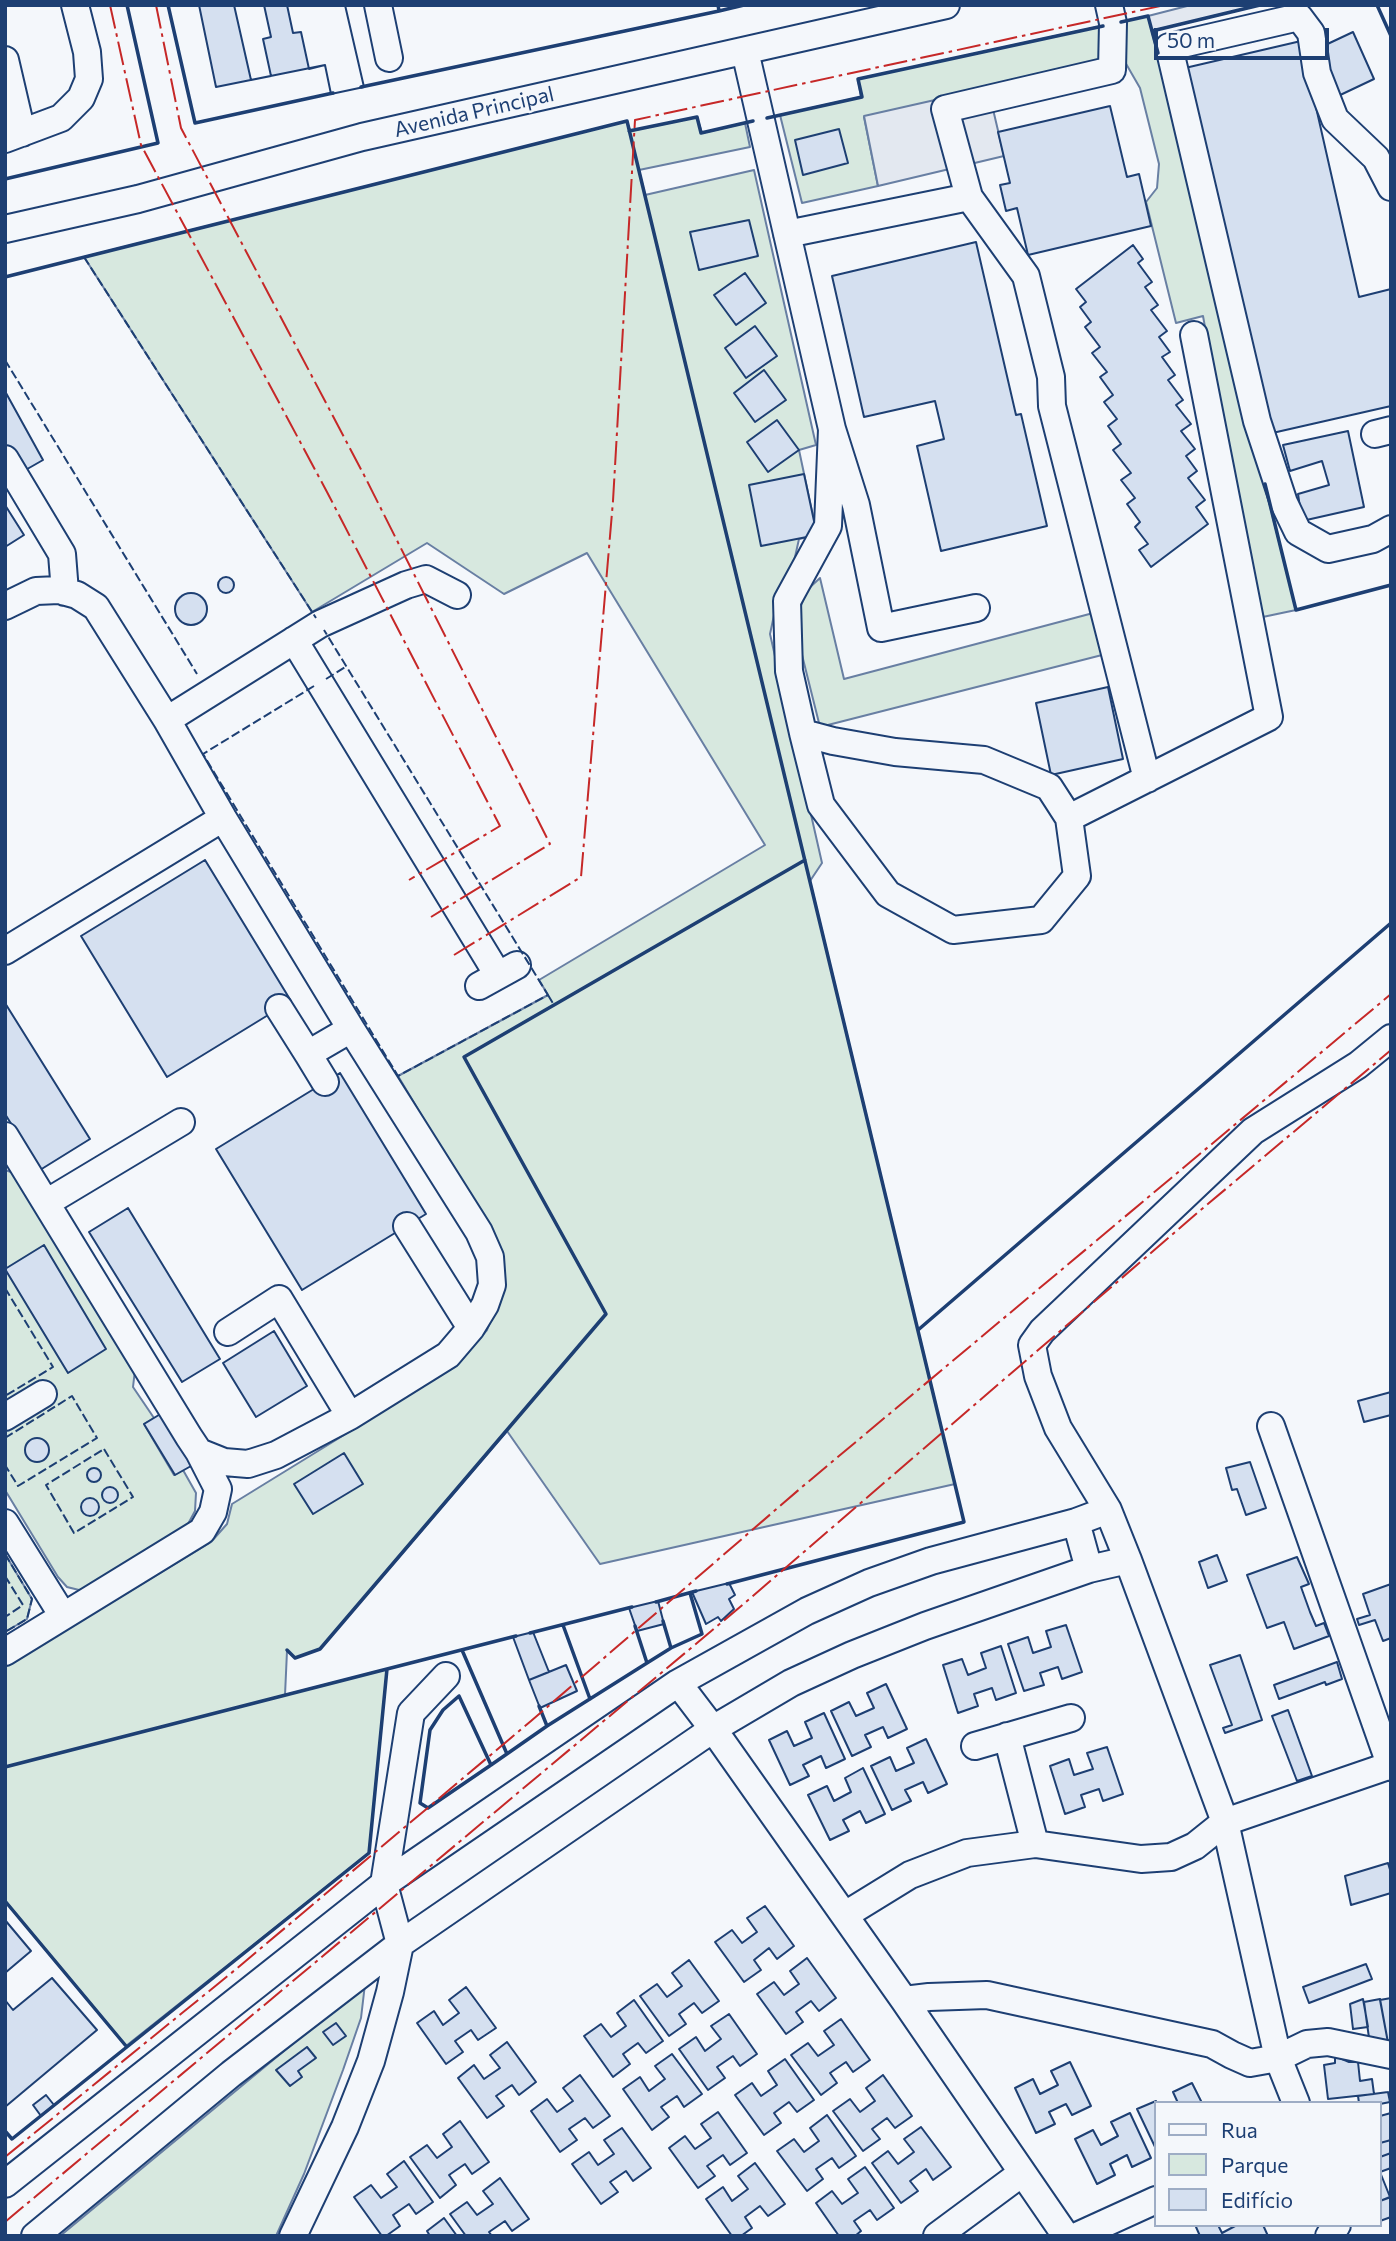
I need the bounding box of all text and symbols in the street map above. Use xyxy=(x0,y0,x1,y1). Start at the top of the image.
scale bar xyxy=(1158,14,1333,58)
text: 50 m xyxy=(1167,27,1215,52)
street label: Avenida Principal xyxy=(392,81,556,143)
legend xyxy=(1154,2101,1382,2227)
text: Rua xyxy=(1221,2117,1258,2142)
text: Parque xyxy=(1221,2152,1288,2177)
text: Edifício xyxy=(1221,2187,1293,2212)

